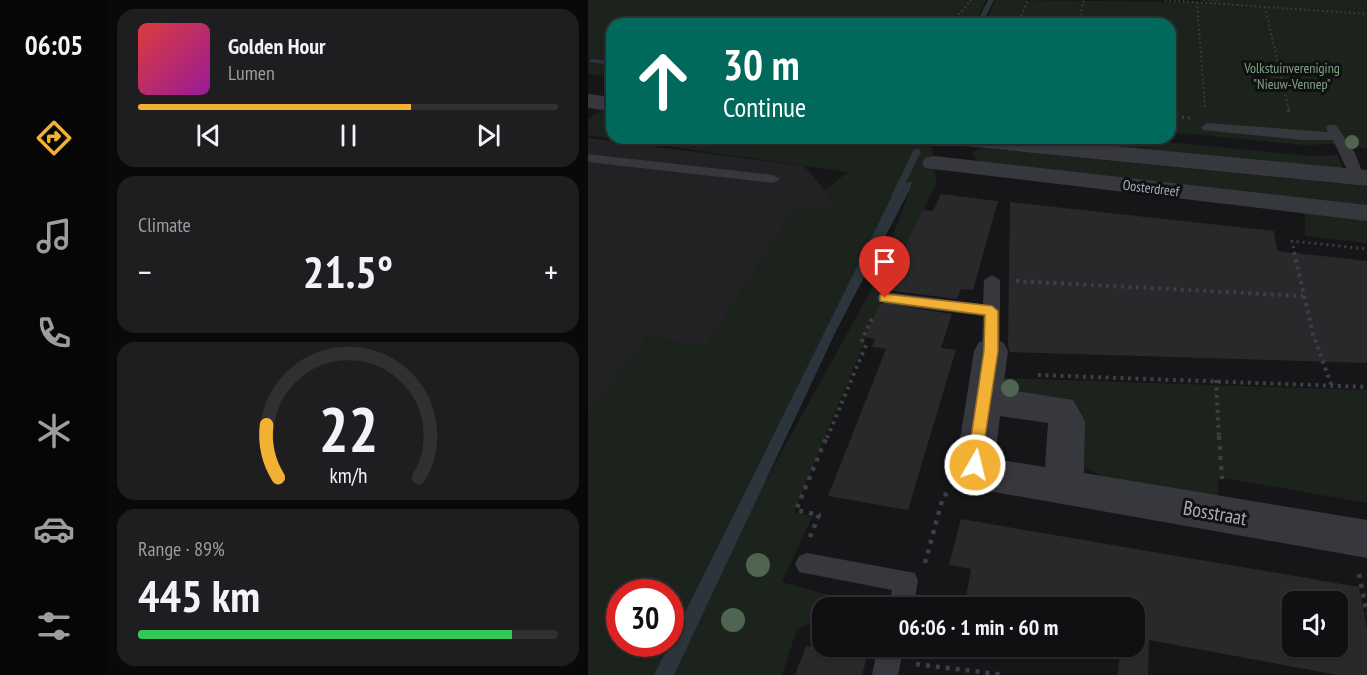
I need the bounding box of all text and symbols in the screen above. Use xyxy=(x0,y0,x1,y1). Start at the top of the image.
text: 06:05 xyxy=(25,28,83,62)
text: Golden Hour xyxy=(228,32,326,60)
text: 30 m xyxy=(723,37,800,92)
icon: ahead xyxy=(624,42,702,120)
park label: Volkstuinvereniging "Nieuw-Vennep" xyxy=(1243,59,1340,93)
text: Lumen xyxy=(228,60,275,86)
text: Continue xyxy=(723,90,806,124)
icon: directions xyxy=(33,117,75,159)
icon: previous xyxy=(192,119,225,152)
icon: pause xyxy=(332,119,365,152)
icon: next xyxy=(472,119,505,152)
street label: Oosterdreef xyxy=(1122,176,1181,200)
text: Climate xyxy=(138,212,191,238)
icon: music xyxy=(33,215,75,257)
pin xyxy=(859,236,910,298)
text: 21.5° xyxy=(303,242,393,300)
icon: arrive xyxy=(868,245,901,278)
text: − xyxy=(138,250,152,293)
text: + xyxy=(544,250,558,293)
icon: phone xyxy=(33,312,75,354)
text: 22 xyxy=(318,388,378,469)
icon: climate xyxy=(33,410,75,452)
position arrow xyxy=(943,433,1007,497)
text: km/h xyxy=(329,461,367,489)
street label: Bosstraat xyxy=(1181,495,1249,531)
icon: car xyxy=(33,508,75,550)
text: Range · 89% xyxy=(138,536,225,562)
text: 445 km xyxy=(138,566,260,624)
speed limit sign: 30 xyxy=(606,579,684,657)
map controls xyxy=(1282,591,1348,657)
button: sound xyxy=(1282,591,1348,657)
icon: filters xyxy=(33,605,75,647)
text: 06:06 · 1 min · 60 m xyxy=(899,613,1058,641)

